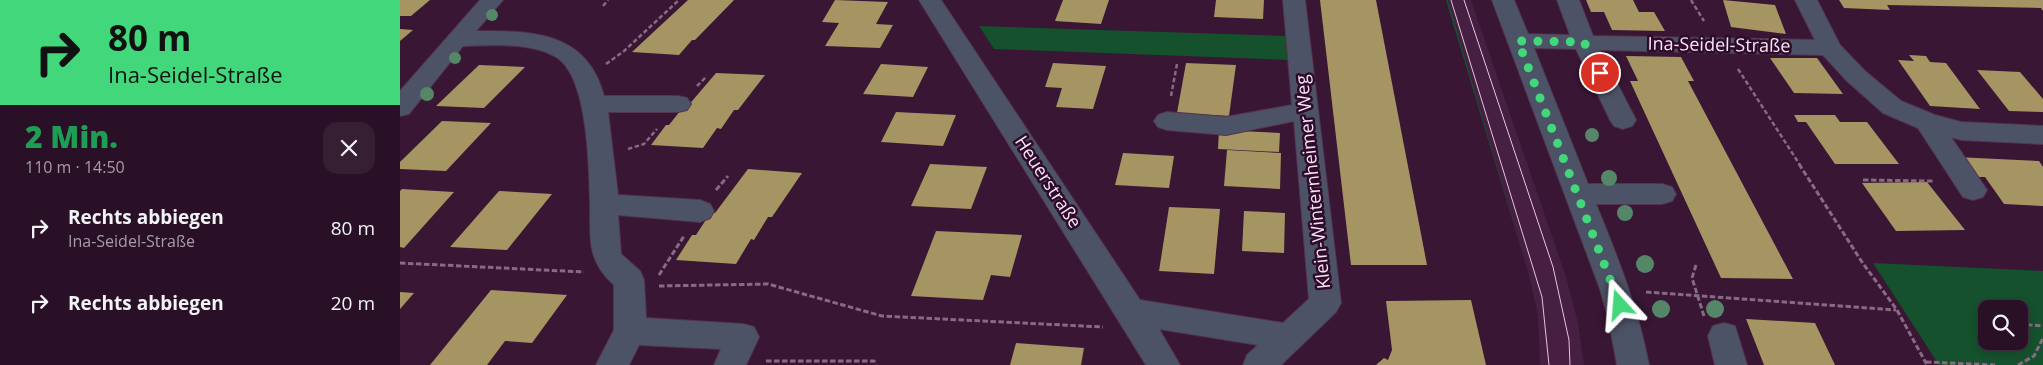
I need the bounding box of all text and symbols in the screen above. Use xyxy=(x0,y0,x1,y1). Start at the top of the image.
text: 80 m xyxy=(108,14,191,61)
icon: right xyxy=(25,20,90,85)
street label: Ina-Seidel-Straße xyxy=(1647,31,1791,57)
pin xyxy=(1579,52,1621,94)
text: Ina-Seidel-Straße xyxy=(108,59,283,89)
icon: arrive xyxy=(1586,59,1614,87)
street label: Klein-Winternheimer Weg xyxy=(1289,74,1335,290)
text: 2 Min. xyxy=(25,116,118,157)
button: close xyxy=(323,122,375,174)
street label: Heuerstraße xyxy=(1010,131,1088,232)
text: 110 m · 14:50 xyxy=(25,156,125,178)
text: Rechts abbiegen xyxy=(68,204,224,230)
icon: right xyxy=(25,214,53,242)
text: 80 m xyxy=(331,215,375,241)
text: Ina-Seidel-Straße xyxy=(68,230,195,252)
position arrow xyxy=(1593,278,1645,330)
icon: right xyxy=(25,289,53,317)
text: Rechts abbiegen xyxy=(68,290,224,316)
text: 20 m xyxy=(331,290,375,316)
map controls xyxy=(1978,300,2028,350)
button: search xyxy=(1978,300,2028,350)

